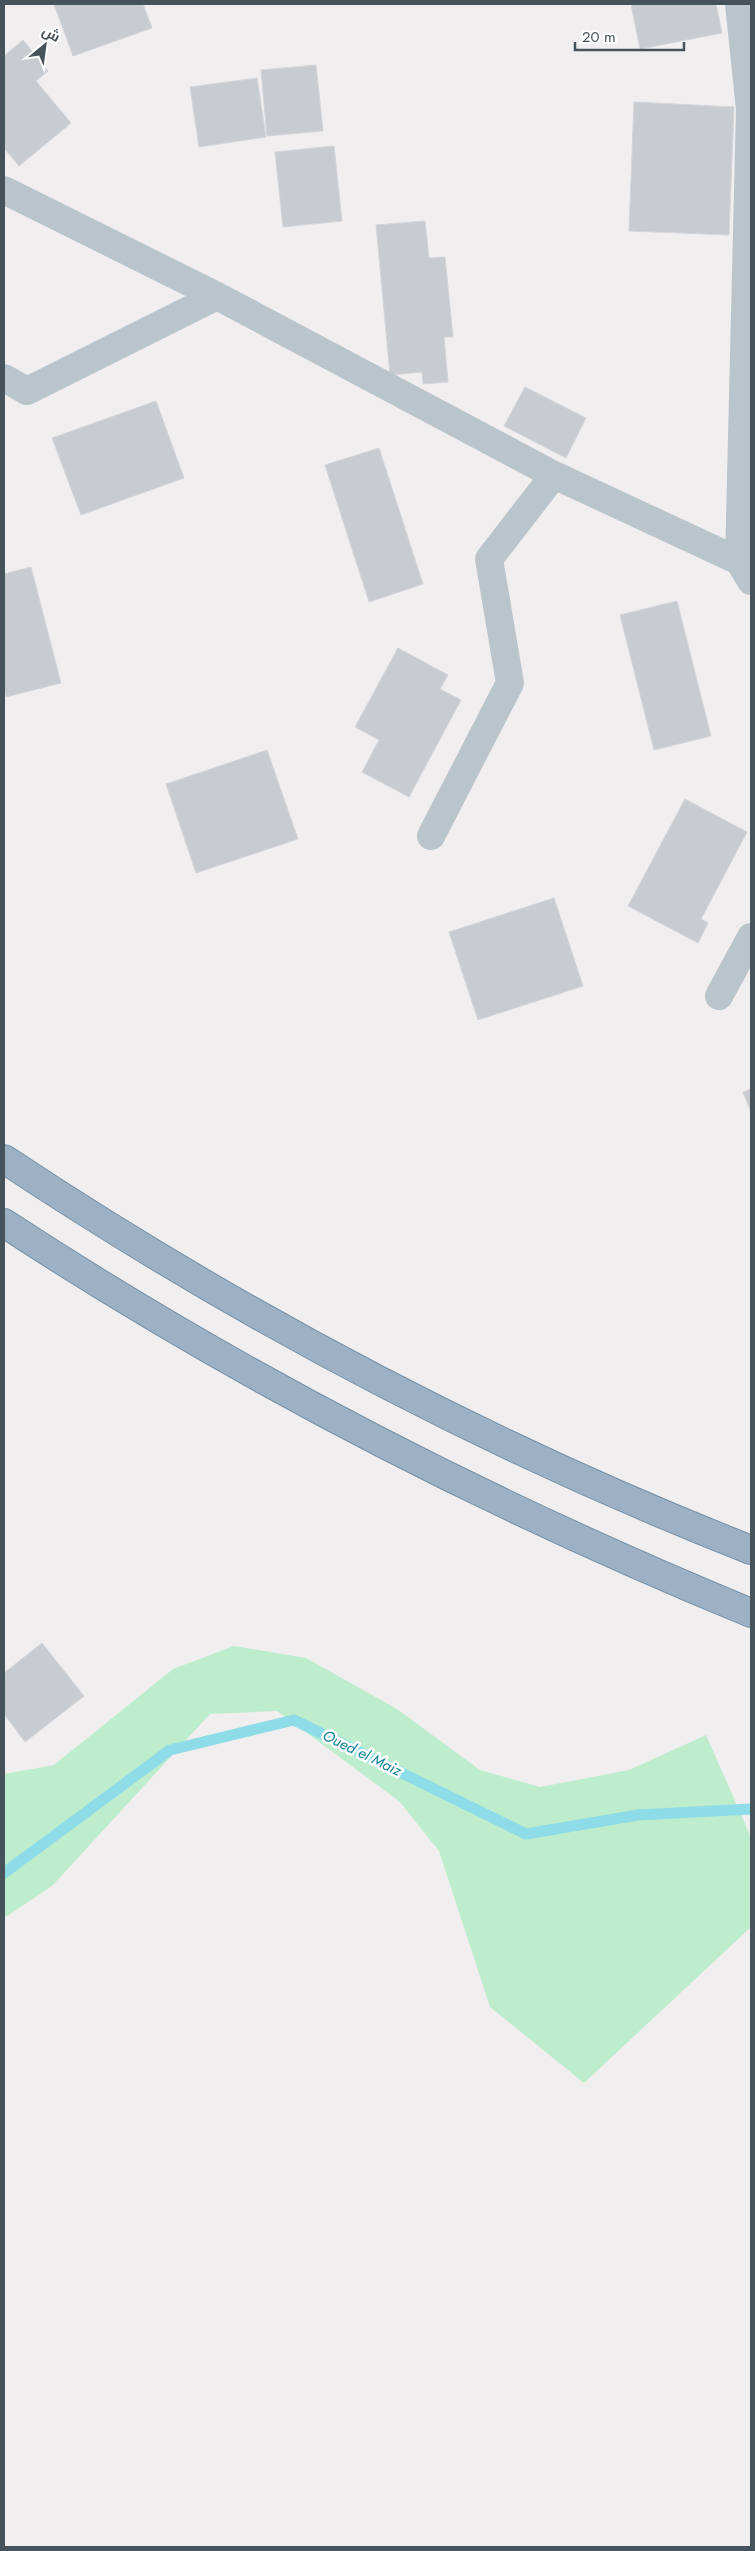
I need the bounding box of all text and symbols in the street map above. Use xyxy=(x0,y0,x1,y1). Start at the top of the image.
north arrow xyxy=(20,20,70,70)
scale bar xyxy=(575,20,684,52)
text: ش xyxy=(39,21,64,47)
text: 20 m xyxy=(582,26,616,48)
water label: Oued el Maiz xyxy=(319,1724,406,1782)

